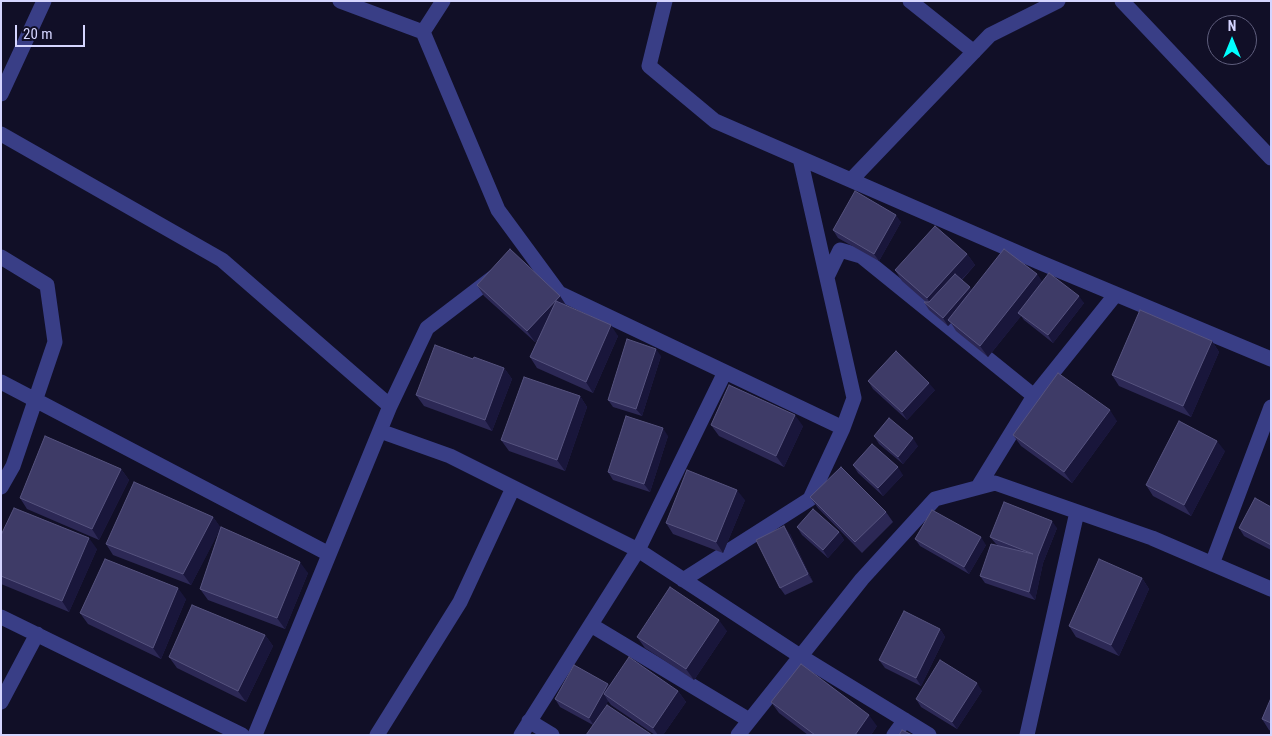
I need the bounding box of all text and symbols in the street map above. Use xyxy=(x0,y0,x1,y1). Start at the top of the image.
scale bar xyxy=(18,15,88,47)
north arrow xyxy=(1207,15,1257,65)
text: N xyxy=(1228,18,1236,34)
text: 20 m xyxy=(23,25,53,43)

